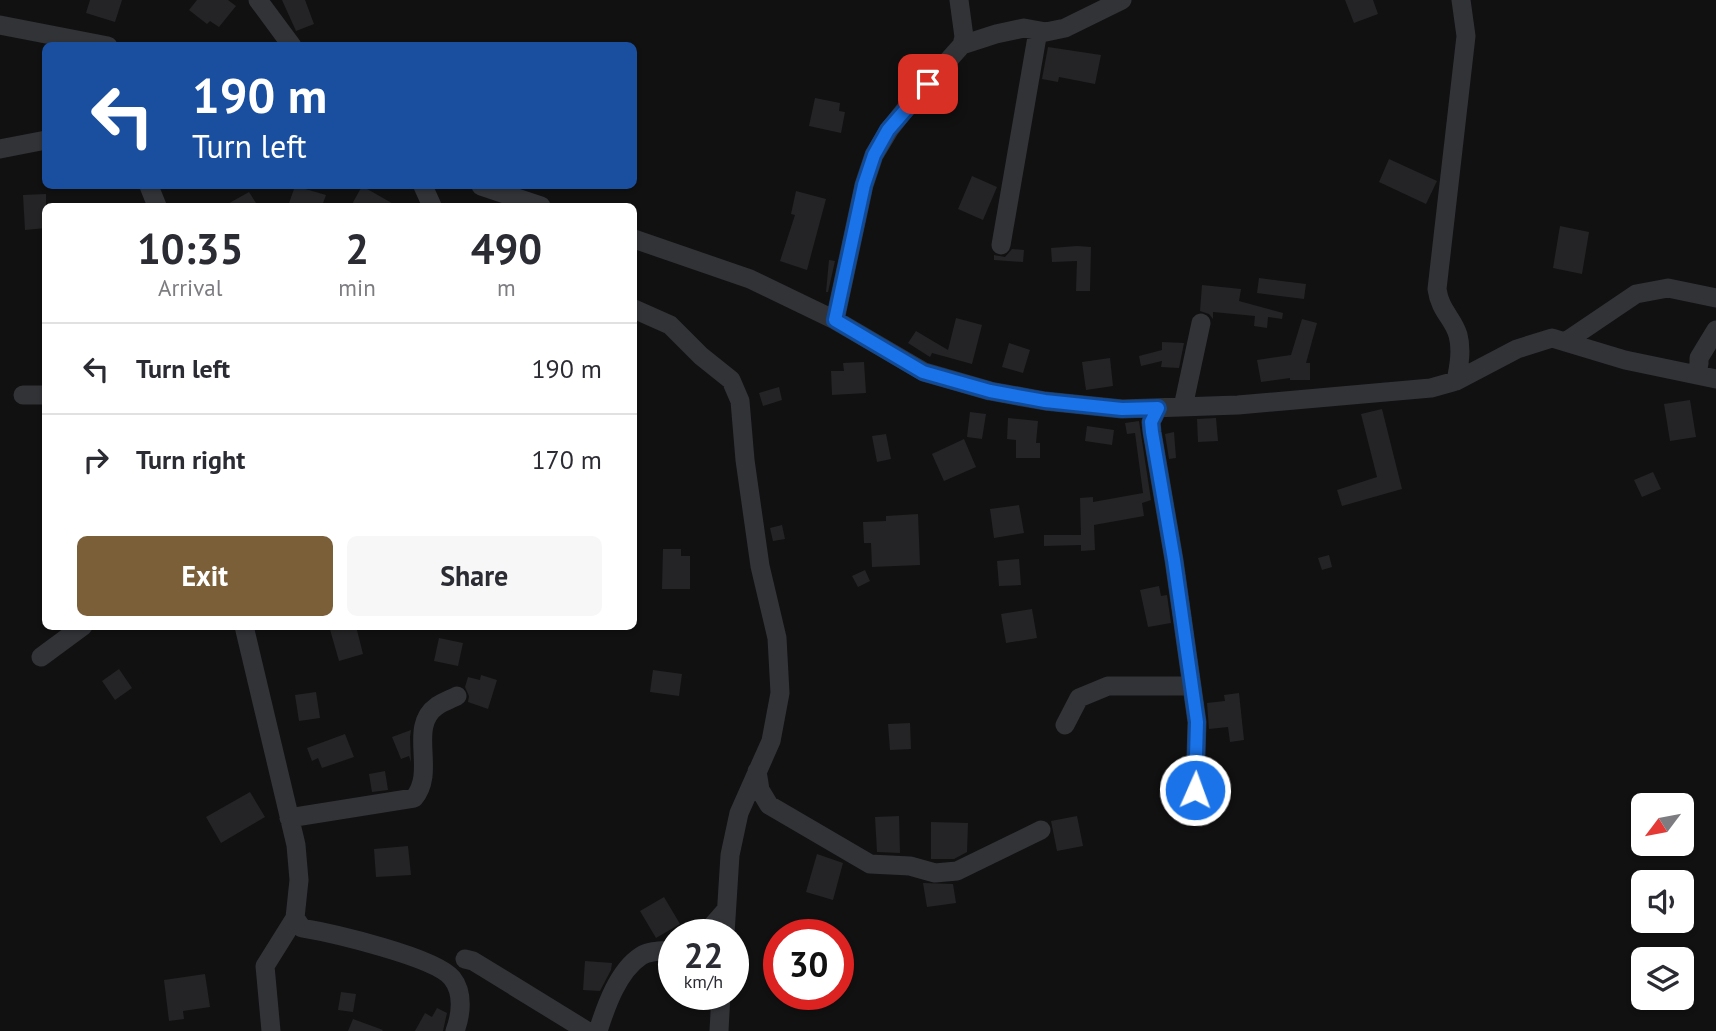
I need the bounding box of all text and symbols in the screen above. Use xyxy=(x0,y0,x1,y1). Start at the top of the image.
pin xyxy=(898,54,958,114)
text: 190 m xyxy=(192,63,327,127)
icon: arrive xyxy=(909,65,947,103)
icon: left xyxy=(77,70,168,161)
text: Turn left xyxy=(192,125,307,167)
text: 10:35 xyxy=(137,221,243,276)
text: 2 xyxy=(345,221,369,276)
text: 490 xyxy=(471,221,542,276)
text: Arrival xyxy=(158,273,222,302)
text: min xyxy=(338,273,376,302)
text: m xyxy=(497,273,516,302)
icon: left xyxy=(77,350,115,388)
text: Turn left xyxy=(136,352,230,385)
text: 190 m xyxy=(531,352,602,385)
icon: right xyxy=(77,441,115,479)
text: Turn right xyxy=(136,443,245,476)
text: 170 m xyxy=(531,443,602,476)
button: Exit xyxy=(77,536,333,616)
button: Share xyxy=(347,536,602,616)
position arrow xyxy=(1158,753,1232,827)
north arrow xyxy=(1631,793,1694,856)
map controls xyxy=(1631,793,1694,1010)
button: sound xyxy=(1631,870,1694,933)
speed limit sign: 30 xyxy=(763,919,854,1010)
text: 22 xyxy=(684,932,723,978)
button: layers xyxy=(1631,947,1694,1010)
text: km/h xyxy=(684,970,723,993)

